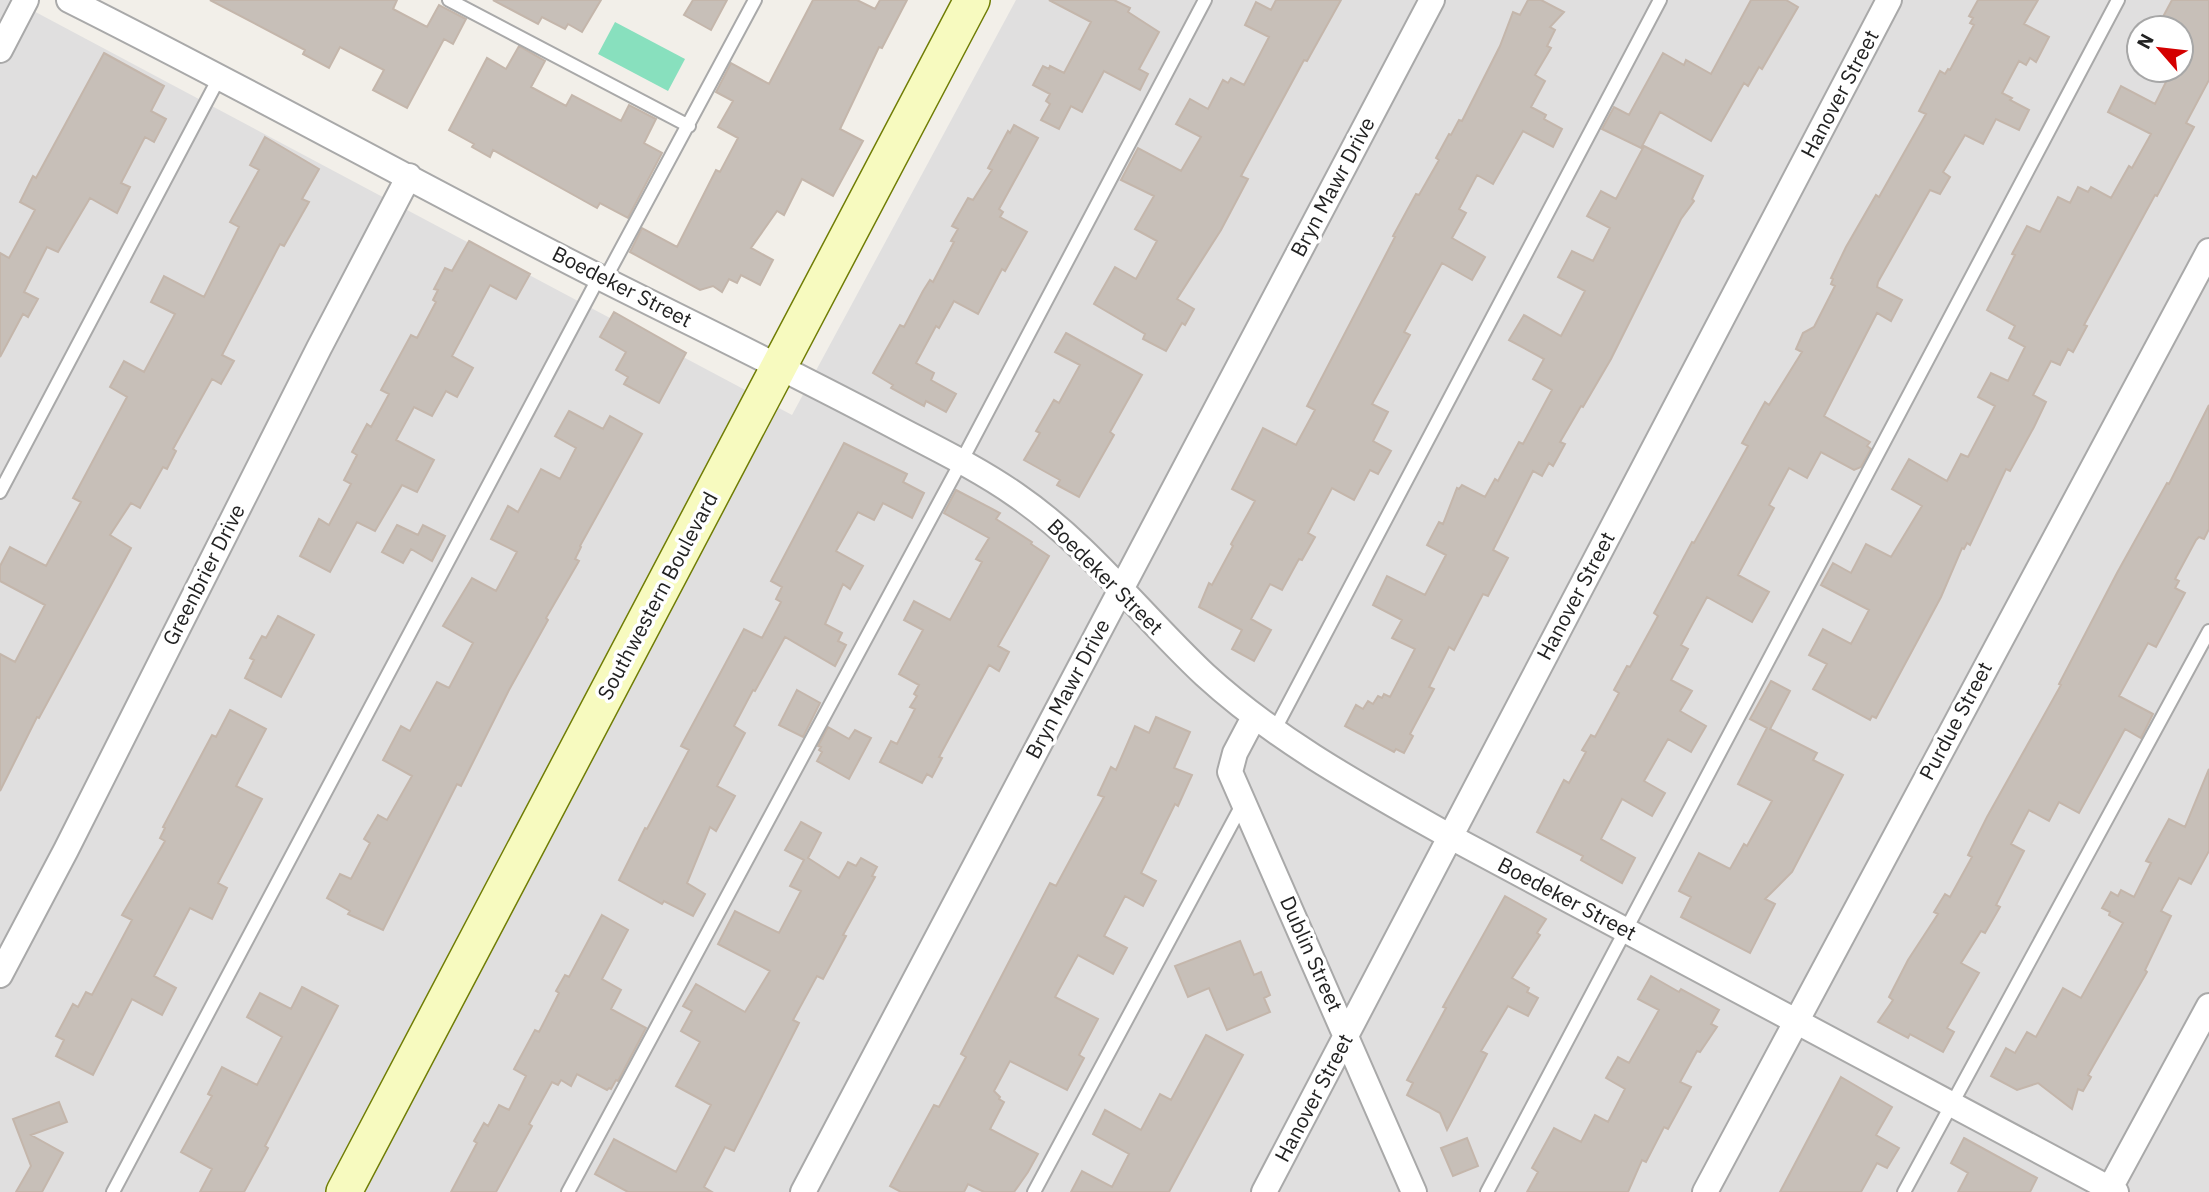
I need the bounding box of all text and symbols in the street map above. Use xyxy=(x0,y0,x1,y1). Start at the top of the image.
north arrow xyxy=(2125,14,2195,84)
street label: Hanover Street xyxy=(1794,24,1885,163)
text: N xyxy=(2131,29,2159,53)
street label: Bryn Mawr Drive xyxy=(1283,112,1381,261)
street label: Boedeker Street xyxy=(548,239,697,333)
street label: Southwestern Boulevard xyxy=(590,487,724,704)
street label: Greenbrier Drive xyxy=(155,499,251,650)
street label: Boedeker Street xyxy=(1042,512,1170,640)
street label: Hanover Street xyxy=(1530,526,1621,665)
street label: Bryn Mawr Drive xyxy=(1018,614,1116,763)
street label: Purdue Street xyxy=(1912,656,1998,785)
street label: Boedeker Street xyxy=(1493,850,1642,946)
street label: Dublin Street xyxy=(1274,891,1350,1016)
street label: Hanover Street xyxy=(1268,1028,1359,1167)

